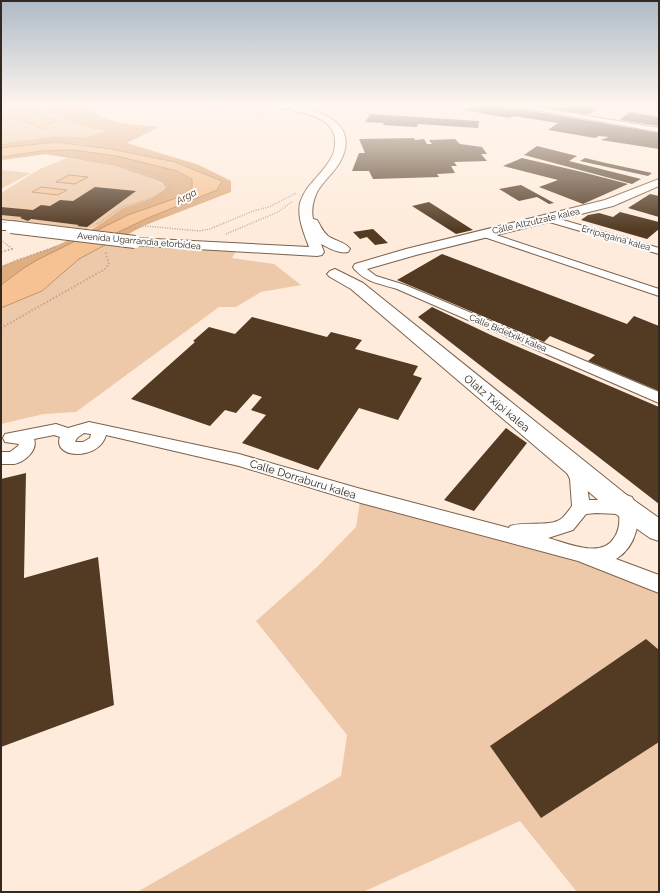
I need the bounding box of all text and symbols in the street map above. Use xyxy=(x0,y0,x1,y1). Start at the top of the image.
water label: Arga xyxy=(173,186,198,207)
street label: Calle Altzutzate kalea xyxy=(491,206,581,236)
street label: Erripagaina kalea xyxy=(580,223,652,253)
street label: Avenida Ugarrandia etorbidea xyxy=(77,231,201,251)
street label: Calle Bidetxiki kalea xyxy=(468,312,548,354)
street label: Olatz Txipi kalea xyxy=(461,372,532,435)
street label: Calle Dorraburu kalea xyxy=(248,457,358,502)

